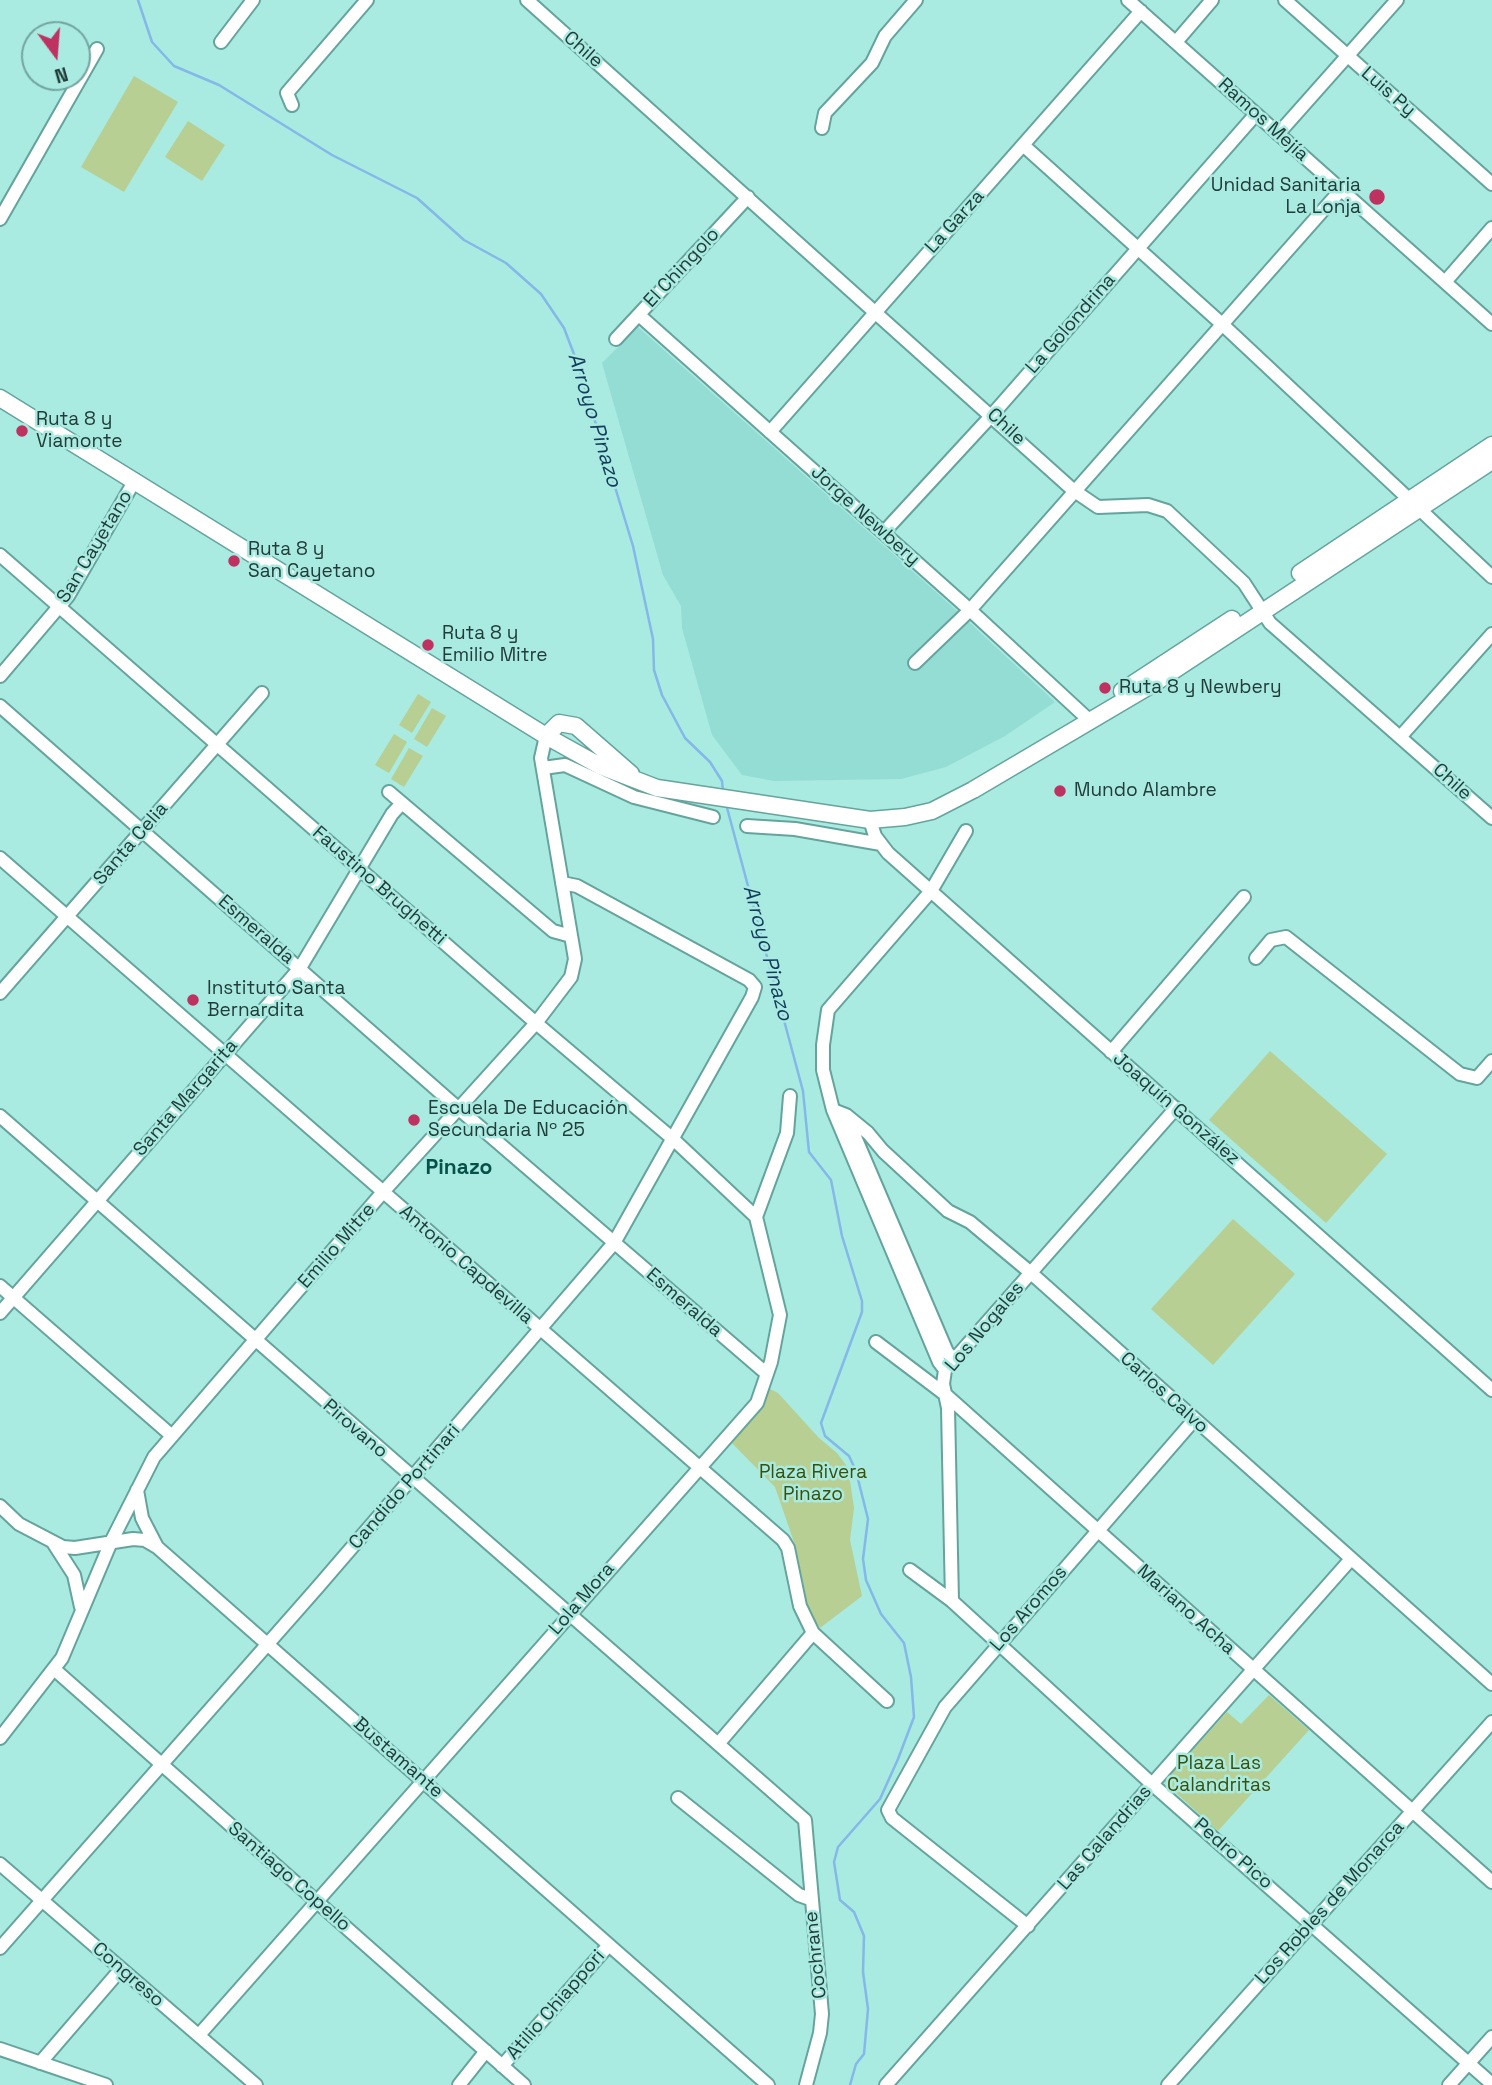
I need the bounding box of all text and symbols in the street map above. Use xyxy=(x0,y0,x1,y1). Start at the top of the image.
north arrow xyxy=(21,21,91,91)
street label: Chile xyxy=(559,27,607,73)
text: N xyxy=(52,61,71,89)
street label: Luis Py xyxy=(1356,62,1420,122)
street label: Ramos Mejía xyxy=(1213,73,1313,167)
place label: Unidad Sanitaria La Lonja xyxy=(1211,175,1361,219)
street label: La Garza xyxy=(921,186,989,258)
marker: Unidad Sanitaria La Lonja xyxy=(1367,187,1387,207)
street label: El Chingolo xyxy=(639,223,725,313)
street label: La Golondrina xyxy=(1021,269,1121,379)
water label: Arroyo Pinazo xyxy=(562,350,626,490)
street label: Chile xyxy=(982,404,1030,450)
place label: Ruta 8 y Viamonte xyxy=(36,409,122,453)
marker: Ruta 8 y Viamonte xyxy=(14,423,30,439)
street label: Jorge Newbery xyxy=(806,461,924,571)
street label: San Cayetano xyxy=(52,486,138,608)
place label: Ruta 8 y San Cayetano xyxy=(248,539,375,583)
marker: Ruta 8 y San Cayetano xyxy=(226,553,242,569)
place label: Ruta 8 y Emilio Mitre xyxy=(442,623,548,667)
marker: Ruta 8 y Emilio Mitre xyxy=(420,637,436,653)
place label: Ruta 8 y Newbery xyxy=(1119,677,1282,699)
marker: Ruta 8 y Newbery xyxy=(1097,680,1113,696)
street label: Chile xyxy=(1428,759,1476,805)
place label: Mundo Alambre xyxy=(1074,780,1217,802)
marker: Mundo Alambre xyxy=(1052,783,1068,799)
street label: Santa Celia xyxy=(89,798,173,890)
street label: Faustino Brughetti xyxy=(307,822,451,950)
water label: Arroyo Pinazo xyxy=(737,883,797,1023)
street label: Esmeralda xyxy=(213,891,299,969)
place label: Instituto Santa Bernardita xyxy=(207,978,345,1022)
marker: Instituto Santa Bernardita xyxy=(185,992,201,1008)
street label: Santa Margarita xyxy=(129,1035,243,1161)
street label: Joaquín González xyxy=(1108,1048,1244,1170)
place label: Escuela De Educación Secundaria Nº 25 xyxy=(428,1098,628,1142)
marker: Escuela De Educación Secundaria Nº 25 xyxy=(406,1112,422,1128)
district label: Pinazo xyxy=(426,1155,492,1181)
street label: Emilio Mitre xyxy=(294,1199,380,1293)
street label: Antonio Capdevilla xyxy=(394,1201,538,1329)
street label: Esmeralda xyxy=(641,1264,727,1342)
street label: Los Nogales xyxy=(941,1277,1029,1377)
street label: Carlos Calvo xyxy=(1115,1347,1213,1439)
street label: Pirovano xyxy=(318,1395,392,1463)
street label: Candido Portinari xyxy=(344,1420,466,1554)
park label: Plaza Rivera Pinazo xyxy=(759,1462,867,1506)
street label: Lola Mora xyxy=(544,1558,620,1640)
street label: Mariano Acha xyxy=(1132,1560,1240,1660)
street label: Los Aromos xyxy=(986,1562,1072,1656)
street label: Bustamante xyxy=(348,1713,448,1803)
park label: Plaza Las Calandritas xyxy=(1167,1753,1271,1797)
street label: Las Calandrias xyxy=(1053,1781,1157,1895)
street label: Pedro Pico xyxy=(1189,1814,1277,1894)
street label: Santiago Copello xyxy=(223,1817,355,1937)
street label: Los Robles de Monarca xyxy=(1251,1817,1409,1989)
street label: Cochrane xyxy=(800,1910,832,2000)
street label: Congreso xyxy=(87,1938,169,2012)
street label: Atilio Chiappori xyxy=(502,1945,610,2065)

